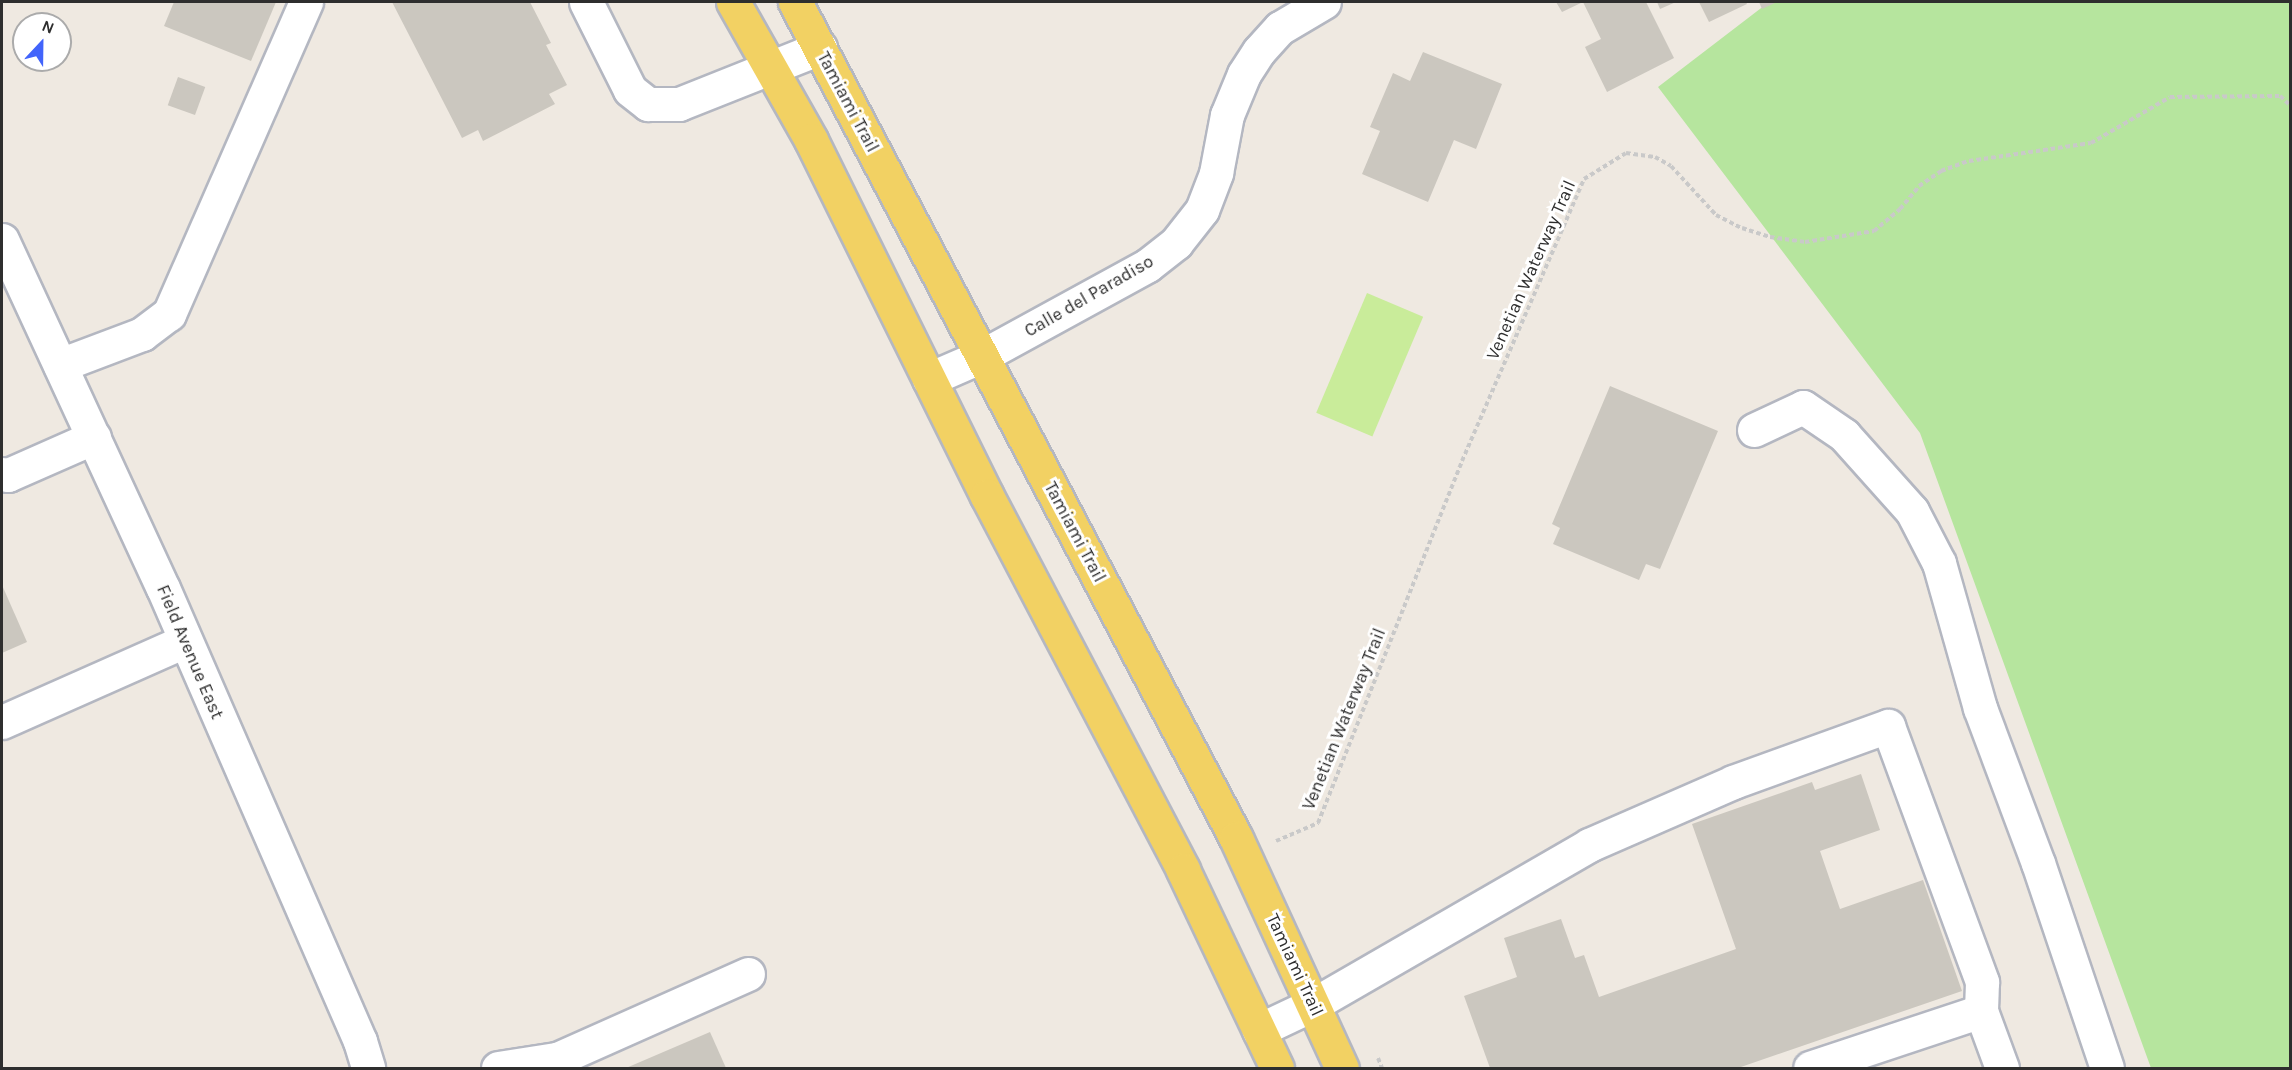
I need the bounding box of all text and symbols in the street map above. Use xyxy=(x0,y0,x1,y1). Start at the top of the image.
north arrow xyxy=(12,12,72,72)
text: N xyxy=(39,16,57,38)
street label: Tamiami Trail xyxy=(813,48,883,156)
street label: Venetian Waterway Trail xyxy=(1482,177,1580,363)
street label: Calle del Paradiso xyxy=(1021,250,1157,342)
street label: Tamiami Trail xyxy=(1040,478,1110,586)
street label: Field Avenue East xyxy=(152,582,228,722)
street label: Venetian Waterway Trail xyxy=(1298,625,1390,813)
street label: Tamiami Trail xyxy=(1262,910,1328,1020)

